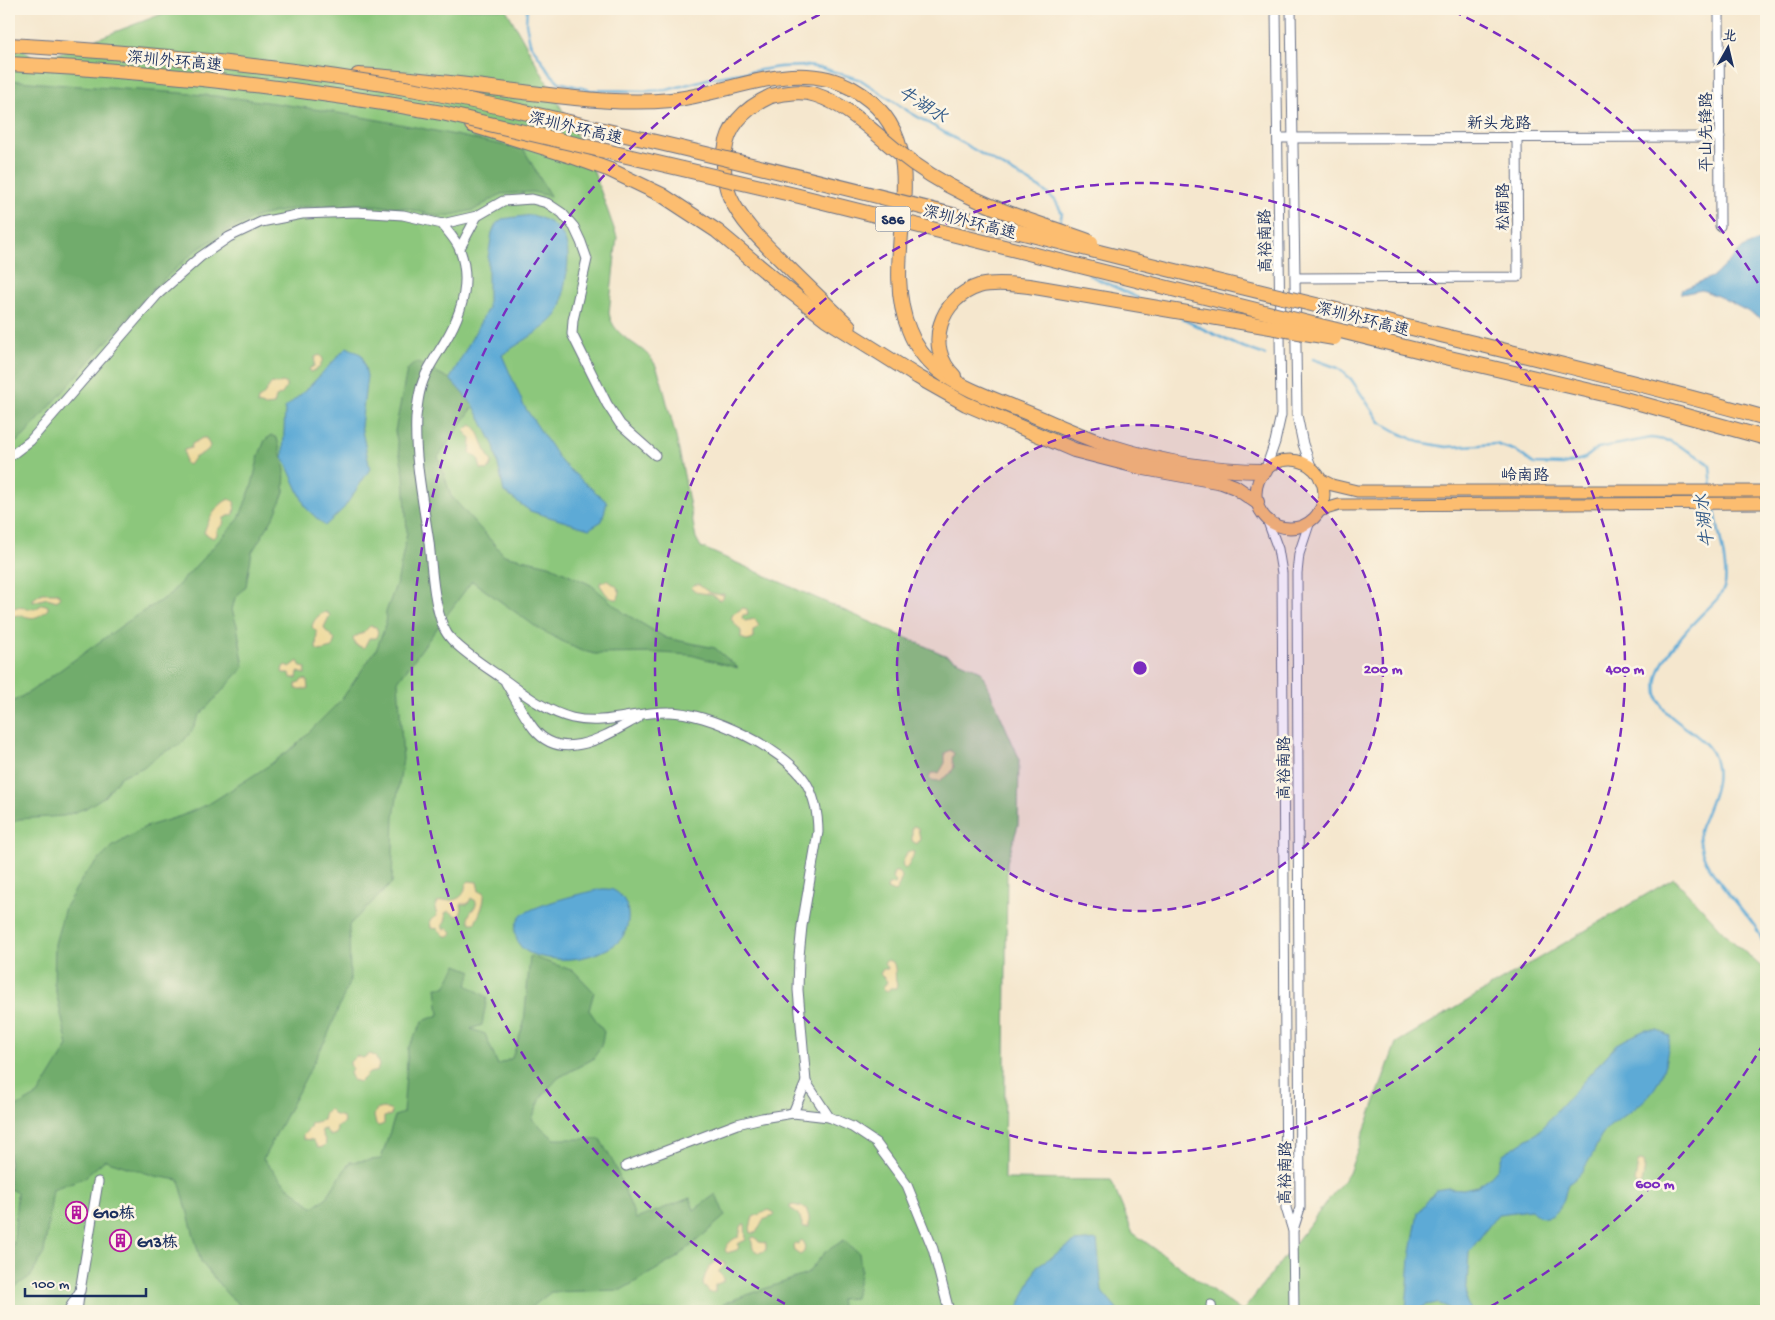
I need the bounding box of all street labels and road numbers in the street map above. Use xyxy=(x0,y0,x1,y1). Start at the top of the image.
street label: 深圳外环高速 xyxy=(126,48,224,77)
street label: 平山先锋路 xyxy=(1697,92,1718,172)
street label: 深圳外环高速 xyxy=(526,108,625,150)
street label: 新头龙路 xyxy=(1467,114,1531,135)
street label: 松荫路 xyxy=(1494,183,1515,231)
street label: 深圳外环高速 xyxy=(920,202,1019,245)
road number: S86 xyxy=(876,206,910,232)
street label: 高裕南路 xyxy=(1255,209,1278,273)
street label: 深圳外环高速 xyxy=(1313,299,1412,342)
street label: 岭南路 xyxy=(1501,466,1549,487)
street label: 高裕南路 xyxy=(1275,736,1296,800)
street label: 高裕南路 xyxy=(1275,1141,1298,1205)

